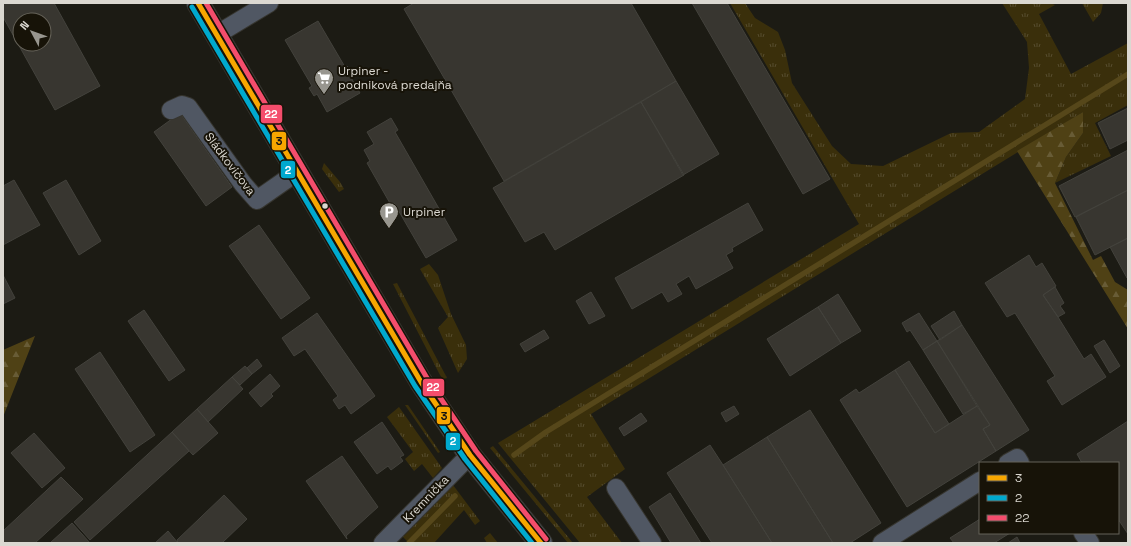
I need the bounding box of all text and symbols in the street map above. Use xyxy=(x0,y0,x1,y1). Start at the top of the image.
north arrow xyxy=(12,12,52,52)
text: N xyxy=(17,18,32,33)
place label: Urpiner - podniková predajňa xyxy=(338,63,452,93)
supermarket icon: Urpiner - podniková predajňa xyxy=(313,67,335,95)
line badge: 22 xyxy=(260,104,283,124)
text: 22 xyxy=(264,107,278,121)
street label: Sládkovičova xyxy=(201,129,259,199)
line badge: 3 xyxy=(271,131,287,151)
text: 3 xyxy=(276,134,283,148)
line badge: 2 xyxy=(280,160,296,179)
text: 2 xyxy=(285,163,292,177)
unlabelled marker xyxy=(320,201,330,211)
parking icon: Urpiner xyxy=(378,201,400,229)
place label: Urpiner xyxy=(403,204,446,220)
line badge: 22 xyxy=(422,378,445,397)
text: 22 xyxy=(426,380,440,394)
line badge: 3 xyxy=(436,406,451,425)
text: 3 xyxy=(441,409,448,423)
line badge: 2 xyxy=(445,432,461,451)
text: 2 xyxy=(450,434,457,448)
legend xyxy=(979,462,1119,534)
text: 3 xyxy=(1015,470,1022,486)
street label: Kremnička xyxy=(399,472,453,526)
text: 2 xyxy=(1015,490,1022,506)
text: 22 xyxy=(1015,510,1029,526)

